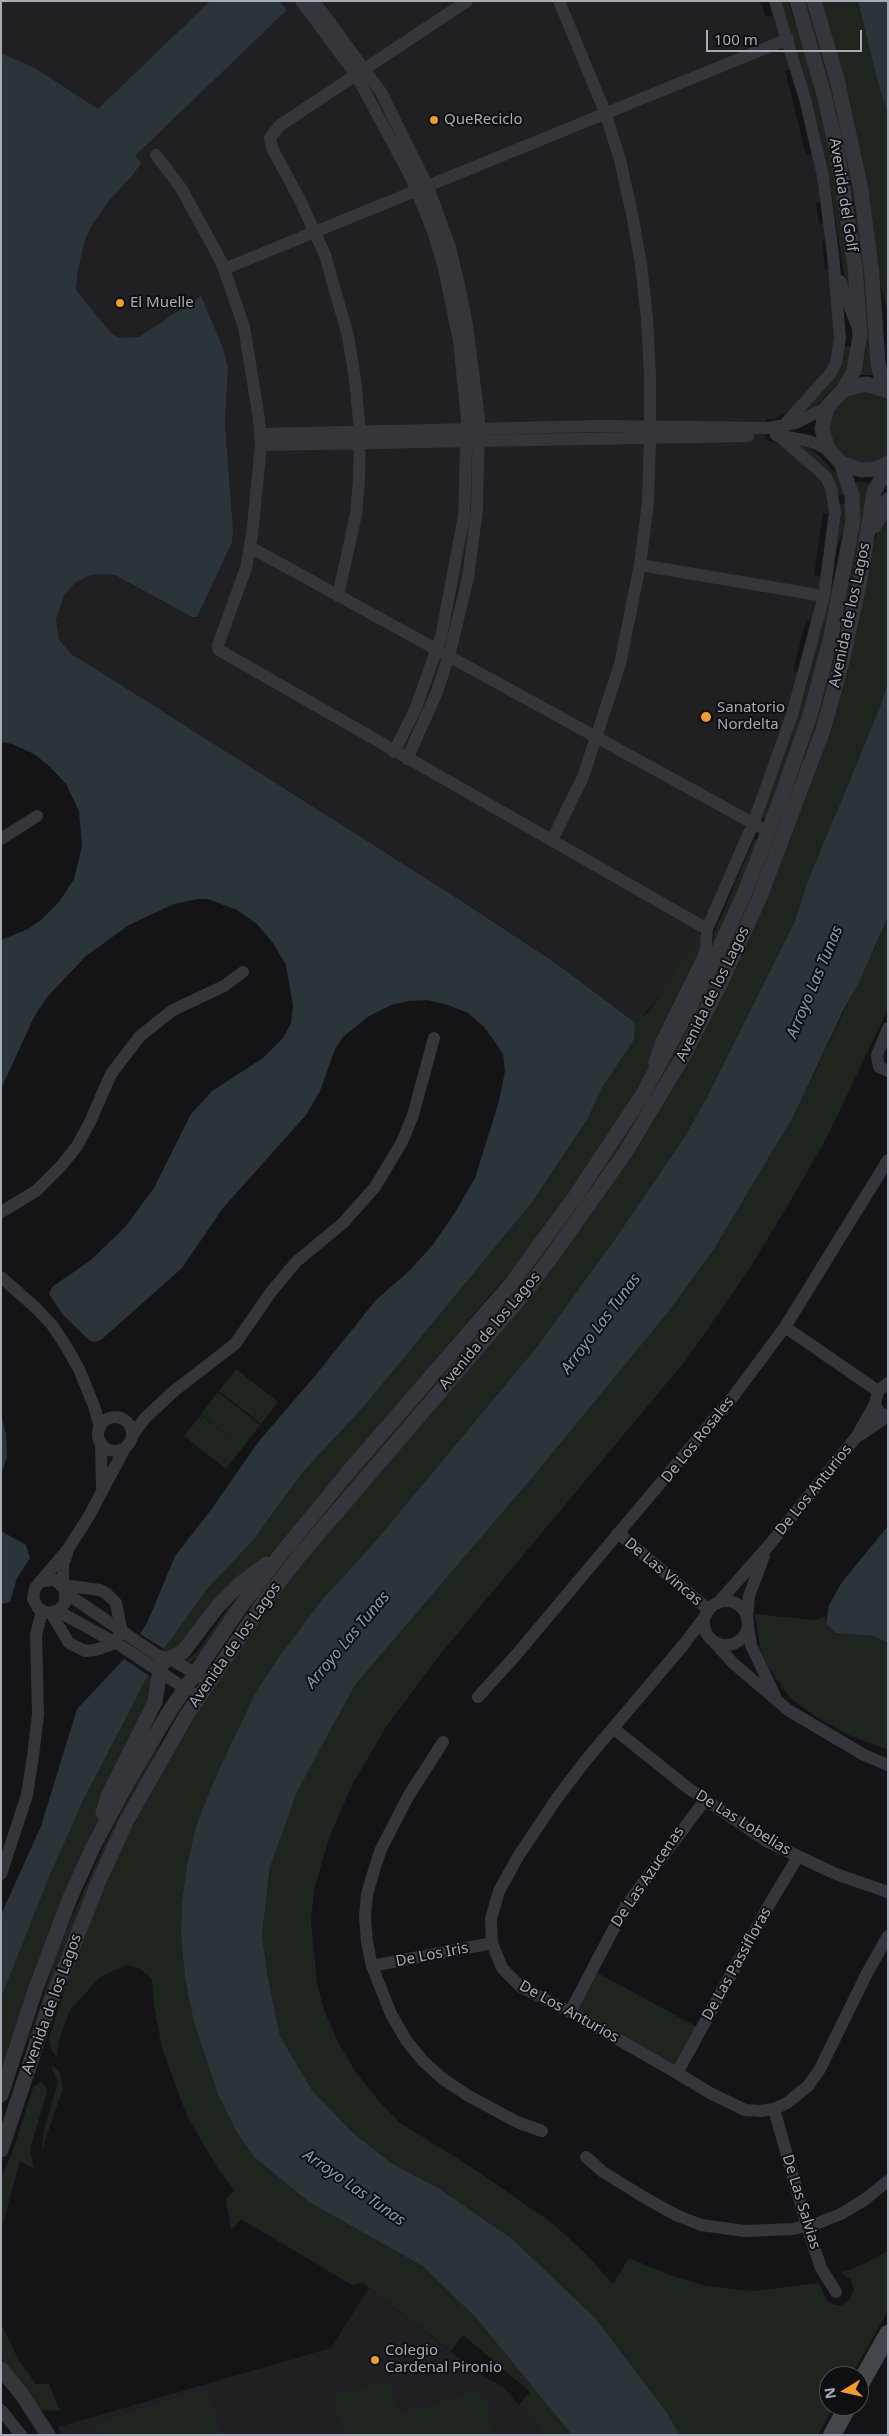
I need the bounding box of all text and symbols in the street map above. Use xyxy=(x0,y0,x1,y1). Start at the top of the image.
scale bar xyxy=(709,20,865,52)
text: 100 m xyxy=(714,29,758,49)
place label: QueReciclo xyxy=(444,111,522,129)
marker: QueReciclo xyxy=(428,114,440,126)
street label: Avenida del Golf xyxy=(825,137,861,253)
place label: El Muelle xyxy=(130,294,194,312)
marker: El Muelle xyxy=(114,297,126,309)
street label: Avenida de los Lagos xyxy=(826,541,874,689)
place label: Sanatorio Nordelta xyxy=(717,699,785,734)
marker: Sanatorio Nordelta xyxy=(699,710,713,724)
water label: Arroyo Las Tunas xyxy=(783,923,847,1041)
street label: Avenida de los Lagos xyxy=(673,924,753,1064)
street label: Avenida de los Lagos xyxy=(436,1269,544,1393)
water label: Arroyo Las Tunas xyxy=(557,1270,645,1378)
street label: De Los Rosales xyxy=(658,1394,738,1486)
street label: De Los Anturios xyxy=(772,1441,856,1539)
street label: De Las Vincas xyxy=(621,1534,705,1610)
street label: Avenida de los Lagos xyxy=(185,1579,285,1711)
water label: Arroyo Las Tunas xyxy=(302,1588,394,1692)
street label: De Las Lobelias xyxy=(692,1787,794,1859)
street label: De Las Azucenas xyxy=(608,1823,688,1931)
street label: De Las Passifloras xyxy=(699,1905,775,2023)
street label: Avenida de los Lagos xyxy=(18,1932,86,2076)
street label: De Los Iris xyxy=(394,1939,470,1971)
street label: De Los Anturios xyxy=(516,1977,622,2047)
water label: Arroyo Las Tunas xyxy=(299,2146,409,2230)
street label: De Las Salvias xyxy=(778,2152,824,2252)
place label: Colegio Cardenal Pironio xyxy=(385,2342,502,2377)
marker: Colegio Cardenal Pironio xyxy=(369,2354,381,2366)
north arrow xyxy=(819,2366,869,2416)
text: N xyxy=(819,2386,840,2400)

